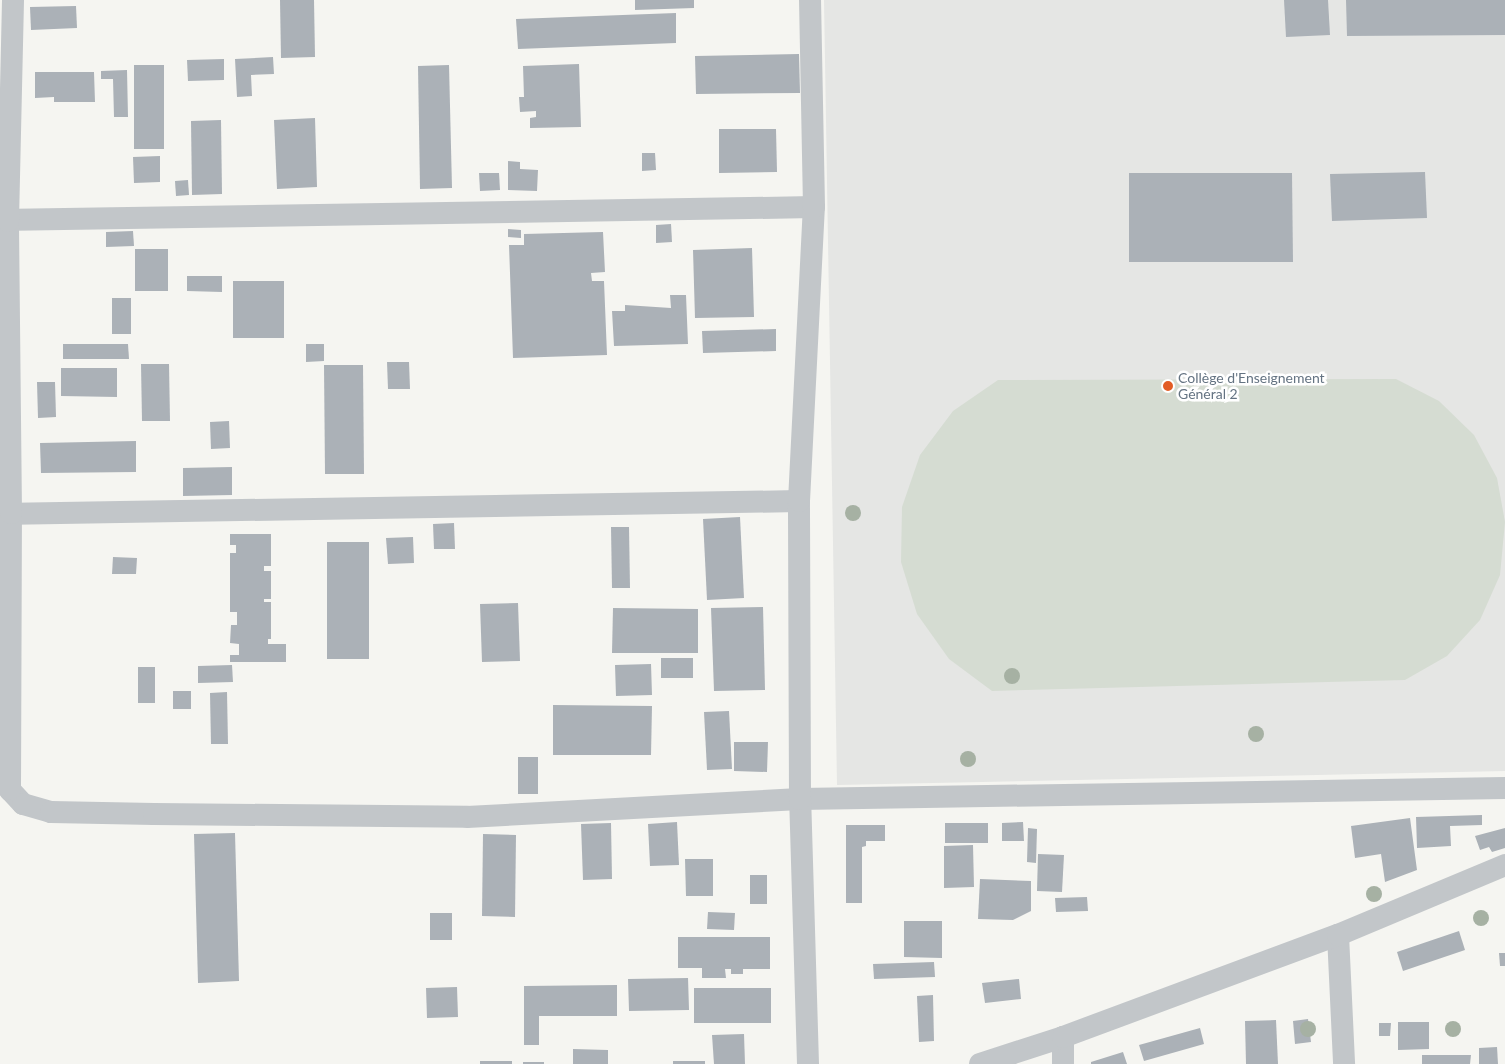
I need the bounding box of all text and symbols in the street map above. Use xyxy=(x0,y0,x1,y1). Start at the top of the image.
place label: Collège d'Enseignement Général 2 xyxy=(1178,370,1325,402)
marker: Collège d'Enseignement Général 2 xyxy=(1162,380,1174,392)

